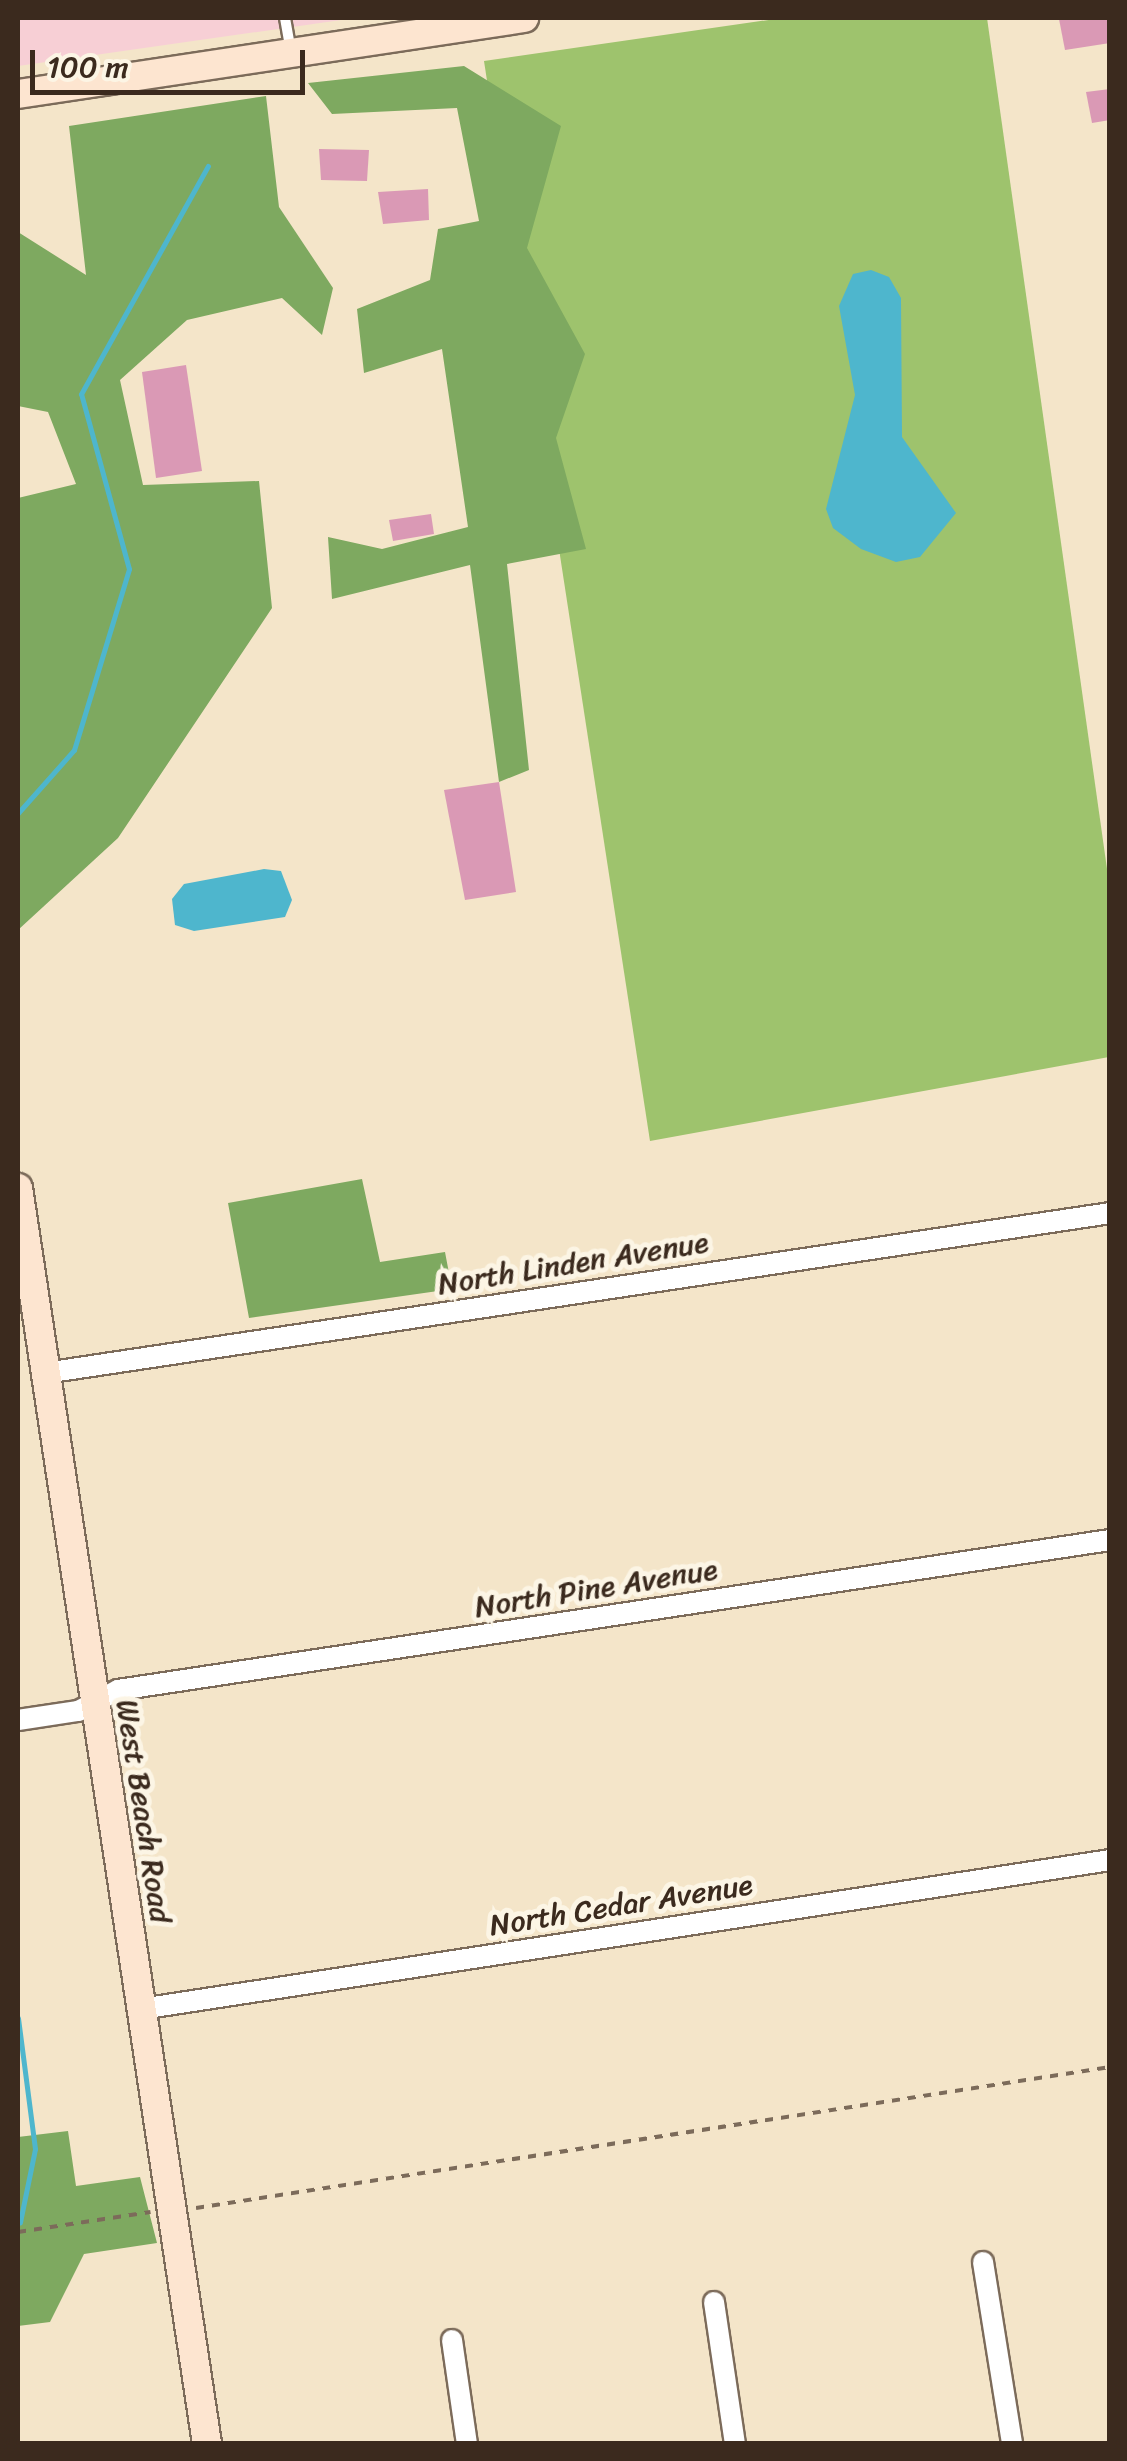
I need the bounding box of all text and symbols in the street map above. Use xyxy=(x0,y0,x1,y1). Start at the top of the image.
scale bar xyxy=(35,30,310,92)
text: 100 m xyxy=(47,40,129,94)
street label: North Linden Avenue xyxy=(435,1224,711,1302)
street label: North Pine Avenue xyxy=(471,1551,721,1625)
street label: West Beach Road xyxy=(109,1697,179,1925)
street label: North Cedar Avenue xyxy=(487,1866,755,1944)

